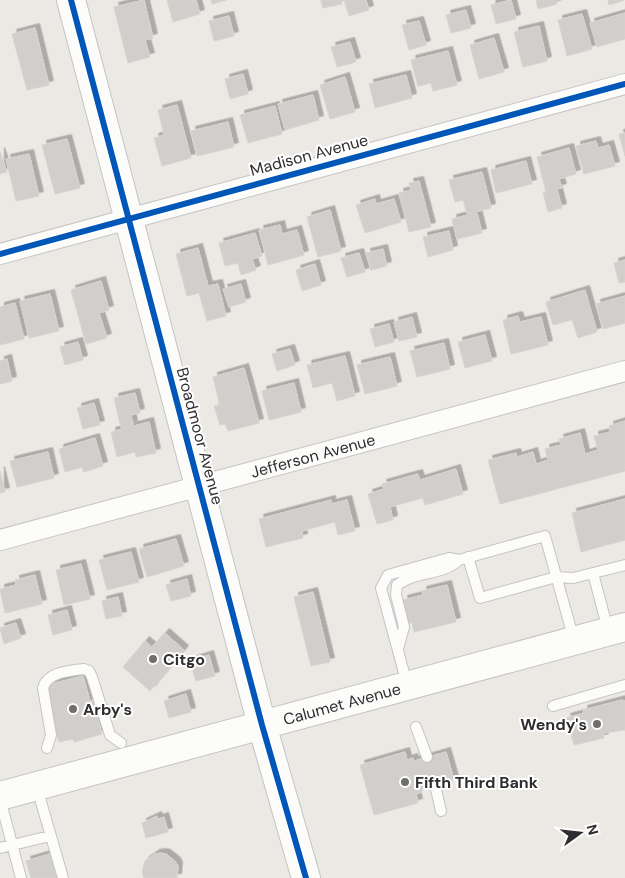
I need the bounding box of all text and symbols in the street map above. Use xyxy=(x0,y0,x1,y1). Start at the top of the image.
street label: Madison Avenue xyxy=(248,129,370,181)
street label: Broadmoor Avenue xyxy=(172,365,228,507)
street label: Jefferson Avenue xyxy=(248,429,377,482)
place label: Citgo xyxy=(163,649,205,670)
marker: Citgo xyxy=(147,653,159,665)
street label: Calumet Avenue xyxy=(281,678,403,730)
place label: Arby's xyxy=(83,699,132,720)
marker: Arby's xyxy=(67,703,79,715)
place label: Wendy's xyxy=(520,714,587,735)
marker: Wendy's xyxy=(591,718,603,730)
place label: Fifth Third Bank xyxy=(415,772,539,793)
marker: Fifth Third Bank xyxy=(399,776,411,788)
north arrow xyxy=(555,808,605,858)
text: N xyxy=(583,822,603,837)

